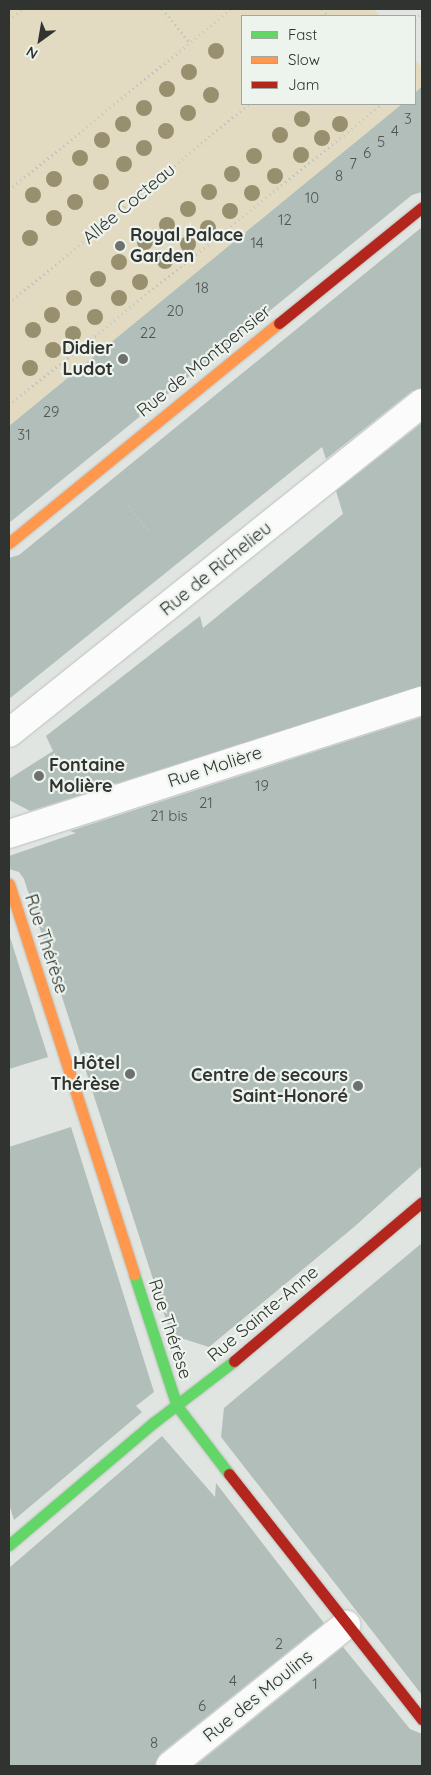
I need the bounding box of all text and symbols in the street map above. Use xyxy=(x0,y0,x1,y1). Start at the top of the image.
north arrow xyxy=(15,15,65,65)
legend xyxy=(241,15,416,105)
text: Fast xyxy=(288,25,317,44)
text: N xyxy=(23,42,41,63)
text: Slow xyxy=(288,50,320,69)
text: Jam xyxy=(288,75,319,94)
house number: 3 xyxy=(404,110,412,128)
house number: 4 xyxy=(391,122,399,140)
house number: 5 xyxy=(377,133,385,151)
house number: 6 xyxy=(363,144,371,162)
house number: 7 xyxy=(349,155,357,173)
street label: Allée Cocteau xyxy=(78,159,180,249)
house number: 8 xyxy=(335,167,343,185)
house number: 10 xyxy=(305,189,319,207)
house number: 12 xyxy=(278,211,292,229)
place label: Royal Palace Garden xyxy=(130,225,243,268)
house number: 14 xyxy=(250,234,264,252)
marker: Royal Palace Garden xyxy=(114,240,126,252)
house number: 18 xyxy=(195,279,209,297)
street label: Rue de Montpensier xyxy=(133,300,275,422)
house number: 20 xyxy=(166,302,184,320)
house number: 22 xyxy=(140,324,156,342)
place label: Didier Ludot xyxy=(62,338,113,380)
marker: Didier Ludot xyxy=(117,353,129,365)
house number: 29 xyxy=(43,403,59,421)
house number: 31 xyxy=(17,426,31,444)
street label: Rue de Richelieu xyxy=(156,517,276,621)
street label: Rue Molière xyxy=(165,742,265,792)
place label: Fontaine Molière xyxy=(49,755,125,798)
marker: Fontaine Molière xyxy=(33,770,45,782)
house number: 19 xyxy=(255,777,269,795)
house number: 21 xyxy=(199,794,213,812)
house number: 21 bis xyxy=(150,807,188,825)
street label: Rue Thérèse xyxy=(20,891,72,997)
place label: Hôtel Thérèse xyxy=(50,1053,120,1096)
place label: Centre de secours Saint-Honoré xyxy=(191,1065,348,1108)
marker: Hôtel Thérèse xyxy=(124,1068,136,1080)
marker: Centre de secours Saint-Honoré xyxy=(352,1080,364,1092)
street label: Rue Sainte-Anne xyxy=(203,1261,323,1367)
street label: Rue Thérèse xyxy=(144,1276,196,1382)
house number: 2 xyxy=(275,1635,283,1653)
street label: Rue des Moulins xyxy=(199,1645,317,1747)
house number: 4 xyxy=(229,1672,237,1690)
house number: 1 xyxy=(312,1675,318,1693)
house number: 6 xyxy=(198,1697,206,1715)
house number: 8 xyxy=(150,1734,158,1752)

